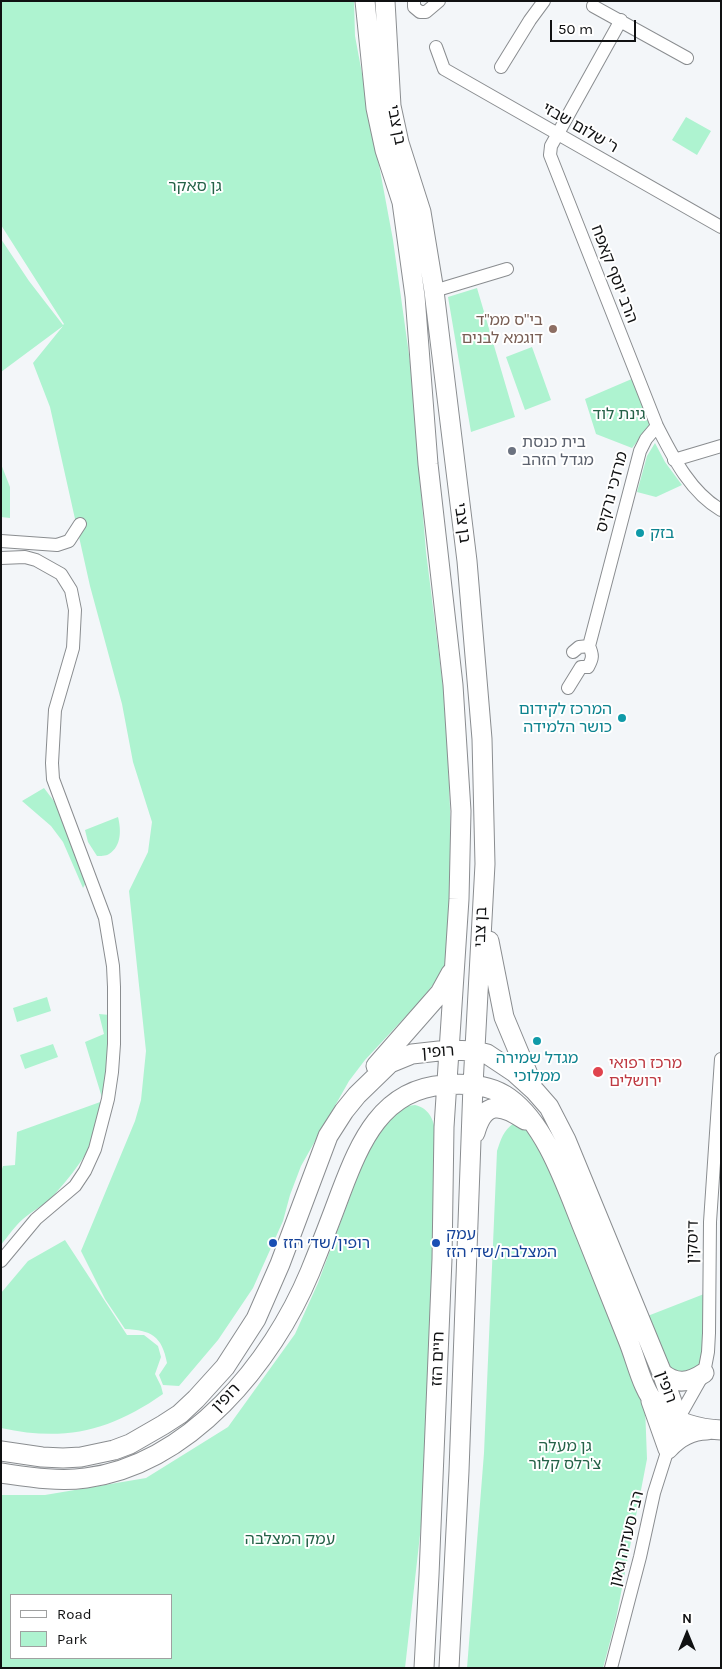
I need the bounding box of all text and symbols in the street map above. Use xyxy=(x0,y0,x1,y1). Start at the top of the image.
scale bar xyxy=(552,10,638,42)
text: 50 m xyxy=(558,20,593,38)
street label: ר' שלום שבזי xyxy=(539,99,621,157)
street label: בן צבי xyxy=(383,103,409,147)
park label: גן סאקר xyxy=(168,176,222,196)
street label: הרב יוסף קאפח xyxy=(586,222,642,326)
place label: בי"ס ממ"ד דוגמא לבנים xyxy=(462,310,543,348)
marker: בי"ס ממ"ד דוגמא לבנים xyxy=(547,323,559,335)
park label: גינת לוד xyxy=(593,404,645,424)
place label: בית כנסת מגדל הזהב xyxy=(522,432,594,470)
marker: בית כנסת מגדל הזהב xyxy=(506,445,518,457)
street label: מרדכי נרקיס xyxy=(592,449,632,535)
street label: בן צבי xyxy=(450,502,474,544)
place label: בזק xyxy=(650,523,674,543)
marker: בזק xyxy=(634,527,646,539)
place label: המרכז לקידום כושר הלמידה xyxy=(519,699,612,737)
marker: המרכז לקידום כושר הלמידה xyxy=(616,712,628,724)
street label: בן צבי xyxy=(471,906,491,948)
marker: מגדל שמירה ממלוכי xyxy=(531,1035,543,1047)
street label: רופין xyxy=(421,1041,455,1063)
place label: מגדל שמירה ממלוכי xyxy=(496,1048,578,1086)
place label: מרכז רפואי ירושלים xyxy=(609,1053,682,1091)
marker: מרכז רפואי ירושלים xyxy=(591,1065,605,1079)
street label: דיסקין xyxy=(683,1220,703,1264)
place label: עמק המצלבה/שד׳ הזז xyxy=(446,1224,557,1262)
place label: רופין/שד׳ הזז xyxy=(283,1233,370,1253)
marker: רופין/שד׳ הזז xyxy=(267,1237,279,1249)
marker: עמק המצלבה/שד׳ הזז xyxy=(430,1237,442,1249)
street label: חיים הזז xyxy=(427,1331,449,1387)
street label: רופין xyxy=(651,1368,681,1406)
street label: רופין xyxy=(208,1380,244,1416)
park label: גן מעלה צ'רלס קלור xyxy=(529,1436,601,1474)
street label: רבי סעדיה גאון xyxy=(606,1489,648,1589)
park label: עמק המצלבה xyxy=(245,1529,335,1549)
legend xyxy=(10,1594,172,1659)
text: Road xyxy=(57,1605,92,1623)
north arrow xyxy=(662,1609,712,1659)
text: N xyxy=(682,1610,692,1627)
text: Park xyxy=(57,1630,87,1648)

